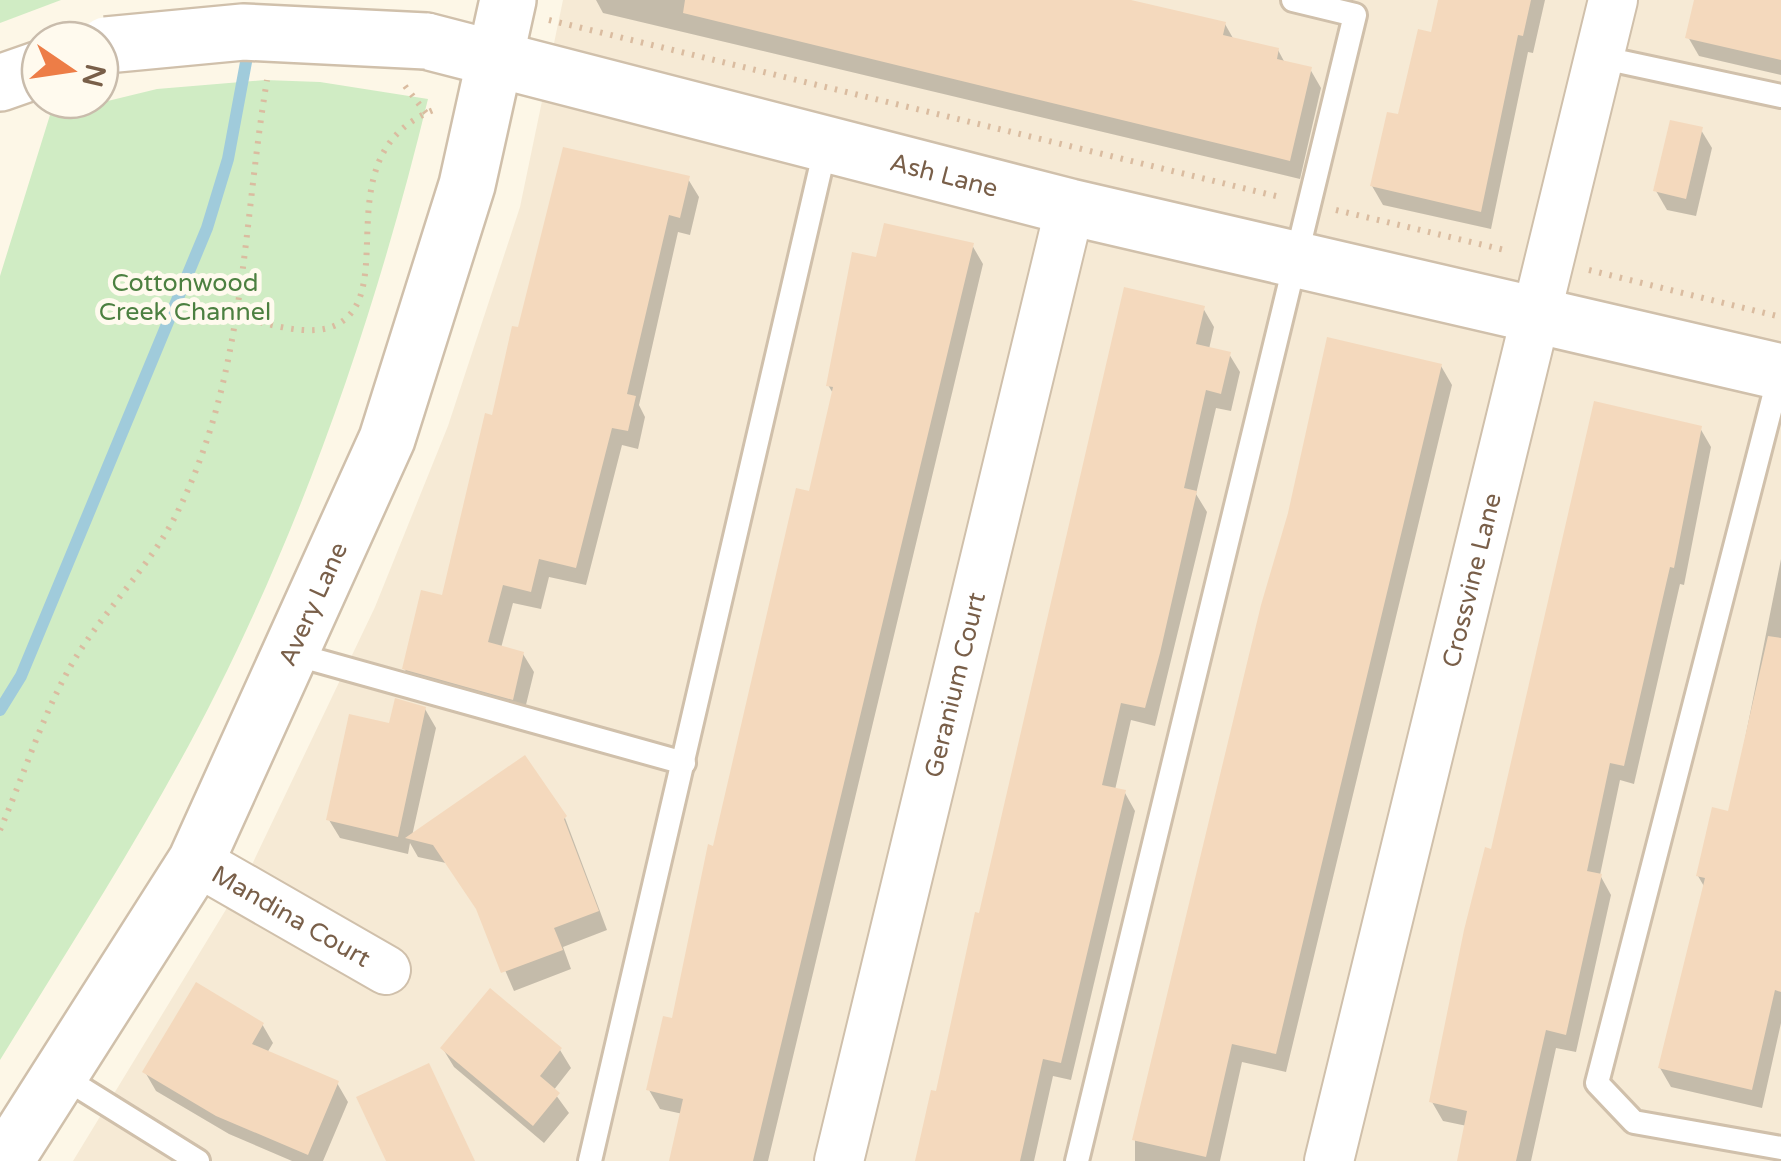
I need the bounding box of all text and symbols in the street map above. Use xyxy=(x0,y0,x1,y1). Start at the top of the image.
north arrow xyxy=(20,20,120,120)
text: N xyxy=(74,61,112,90)
street label: Ash Lane xyxy=(887,147,1001,204)
park label: Cottonwood Creek Channel xyxy=(99,268,271,327)
street label: Crossvine Lane xyxy=(1436,490,1508,671)
street label: Avery Lane xyxy=(272,538,354,671)
street label: Geranium Court xyxy=(918,589,992,781)
street label: Mandina Court xyxy=(206,859,376,974)

